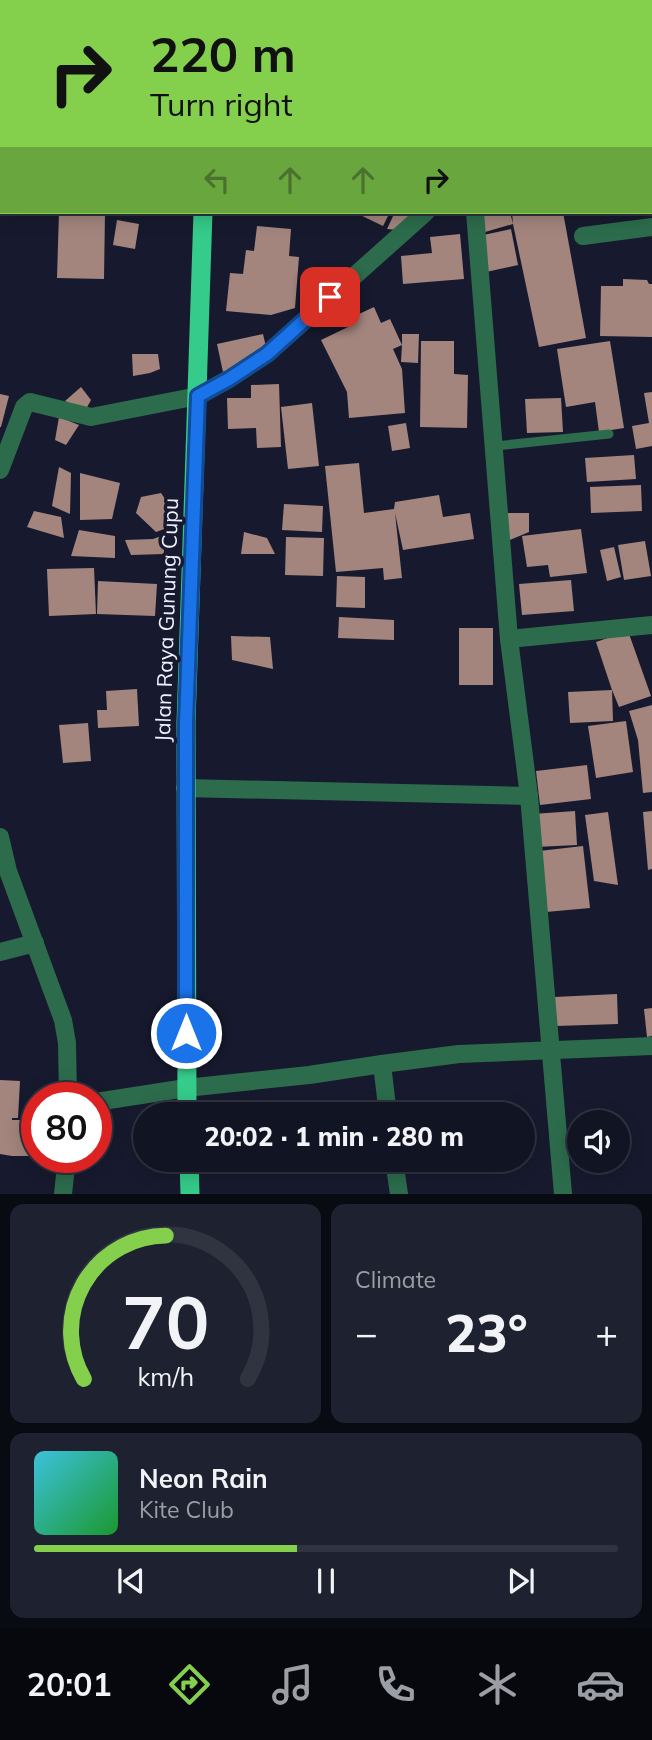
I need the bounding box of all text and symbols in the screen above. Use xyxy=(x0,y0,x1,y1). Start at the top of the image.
text: 220 m xyxy=(150,23,296,84)
icon: right xyxy=(35,28,126,119)
text: Turn right xyxy=(150,84,293,124)
icon: left xyxy=(198,161,236,199)
icon: ahead xyxy=(271,161,309,199)
icon: ahead xyxy=(344,161,382,199)
icon: right xyxy=(417,161,455,199)
pin xyxy=(300,267,360,327)
icon: arrive xyxy=(311,278,349,316)
street label: Jalan Raya Gunung Cupu xyxy=(149,497,183,742)
position arrow xyxy=(149,996,223,1070)
speed limit sign: 80 xyxy=(21,1082,112,1173)
map controls xyxy=(567,1110,630,1173)
button: sound xyxy=(567,1110,630,1173)
text: 20:02 · 1 min · 280 m xyxy=(204,1120,464,1153)
text: Climate xyxy=(355,1265,436,1294)
text: 70 xyxy=(122,1277,209,1368)
text: 23° xyxy=(445,1300,528,1365)
text: − xyxy=(355,1309,378,1357)
text: + xyxy=(595,1309,618,1357)
text: km/h xyxy=(137,1361,194,1392)
text: Neon Rain xyxy=(139,1462,268,1495)
text: Kite Club xyxy=(139,1495,234,1524)
icon: previous xyxy=(112,1562,150,1600)
icon: pause xyxy=(307,1562,345,1600)
icon: next xyxy=(502,1562,540,1600)
icon: directions xyxy=(165,1660,214,1709)
icon: music xyxy=(268,1660,317,1709)
icon: phone xyxy=(371,1660,420,1709)
icon: climate xyxy=(473,1660,522,1709)
icon: car xyxy=(576,1660,625,1709)
text: 20:01 xyxy=(27,1664,112,1704)

